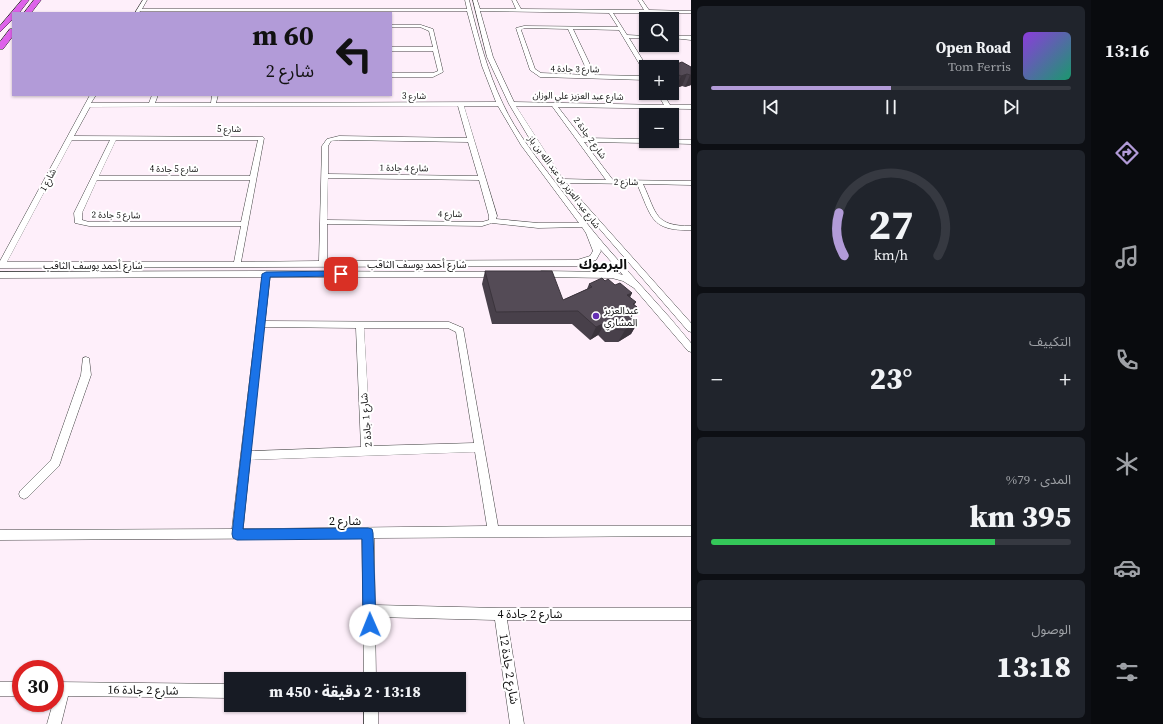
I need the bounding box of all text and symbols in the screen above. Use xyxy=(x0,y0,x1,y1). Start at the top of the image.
map controls xyxy=(639,12,679,148)
button: search xyxy=(639,12,679,52)
text: 60 m xyxy=(252,16,314,54)
icon: left xyxy=(328,28,380,80)
text: Open Road xyxy=(936,37,1011,58)
text: 13:16 xyxy=(1105,38,1149,63)
text: شارع 2 xyxy=(266,58,314,83)
text: Tom Ferris xyxy=(948,58,1011,75)
button: + xyxy=(639,60,679,100)
street label: شارع 3 جادة 4 xyxy=(551,63,599,76)
street label: شارع عبد العزيز علي الوزان xyxy=(532,89,624,104)
street label: شارع 3 xyxy=(402,90,426,103)
icon: previous xyxy=(760,96,782,118)
icon: pause xyxy=(880,96,902,118)
icon: next xyxy=(1000,96,1022,118)
button: − xyxy=(639,108,679,148)
street label: شارع 2 جادة 2 xyxy=(570,115,609,162)
street label: شارع 5 xyxy=(217,123,241,136)
street label: شارع عبد العزيز بن عبد الله بن باز xyxy=(524,132,603,232)
icon: directions xyxy=(1113,139,1141,167)
street label: شارع 4 جادة 1 xyxy=(380,162,428,175)
street label: شارع 5 جادة 4 xyxy=(150,163,198,176)
street label: شارع 1 xyxy=(37,167,60,194)
street label: شارع 2 xyxy=(614,176,638,189)
text: 27 xyxy=(868,196,914,253)
street label: شارع 4 xyxy=(438,208,462,221)
street label: شارع 5 جادة 2 xyxy=(92,209,140,222)
icon: music xyxy=(1113,243,1141,271)
text: km/h xyxy=(874,245,908,265)
district label: اليرموك xyxy=(579,254,627,274)
pin xyxy=(324,257,358,291)
street label: شارع أحمد يوسف الثاقب xyxy=(367,258,467,272)
street label: شارع أحمد يوسف الثاقب xyxy=(43,259,143,273)
icon: arrive xyxy=(330,263,352,285)
place label: عبدالعزيز المشاري xyxy=(603,304,639,330)
marker: عبدالعزيز المشاري xyxy=(591,311,601,321)
text: التكييف xyxy=(1029,333,1071,350)
icon: phone xyxy=(1113,346,1141,374)
text: 23° xyxy=(870,358,912,399)
text: − xyxy=(711,364,723,394)
text: + xyxy=(1059,364,1071,394)
street label: شارع 1 جادة 2 xyxy=(357,392,376,448)
icon: climate xyxy=(1113,450,1141,478)
text: المدى · 79% xyxy=(1006,471,1071,488)
text: 395 km xyxy=(970,496,1071,537)
street label: شارع 2 xyxy=(329,513,361,530)
icon: car xyxy=(1113,554,1141,582)
position arrow xyxy=(349,604,391,646)
street label: شارع 2 جادة 4 xyxy=(498,606,562,623)
text: الوصول xyxy=(1031,621,1071,638)
street label: شارع 2 جادة 12 xyxy=(495,633,522,705)
text: 13:18 xyxy=(996,646,1071,687)
icon: filters xyxy=(1113,658,1141,686)
speed limit sign: 30 xyxy=(12,660,64,712)
street label: شارع 2 جادة 16 xyxy=(107,681,179,700)
text: 13:18 · 2 دقيقة · 450 m xyxy=(269,681,421,702)

